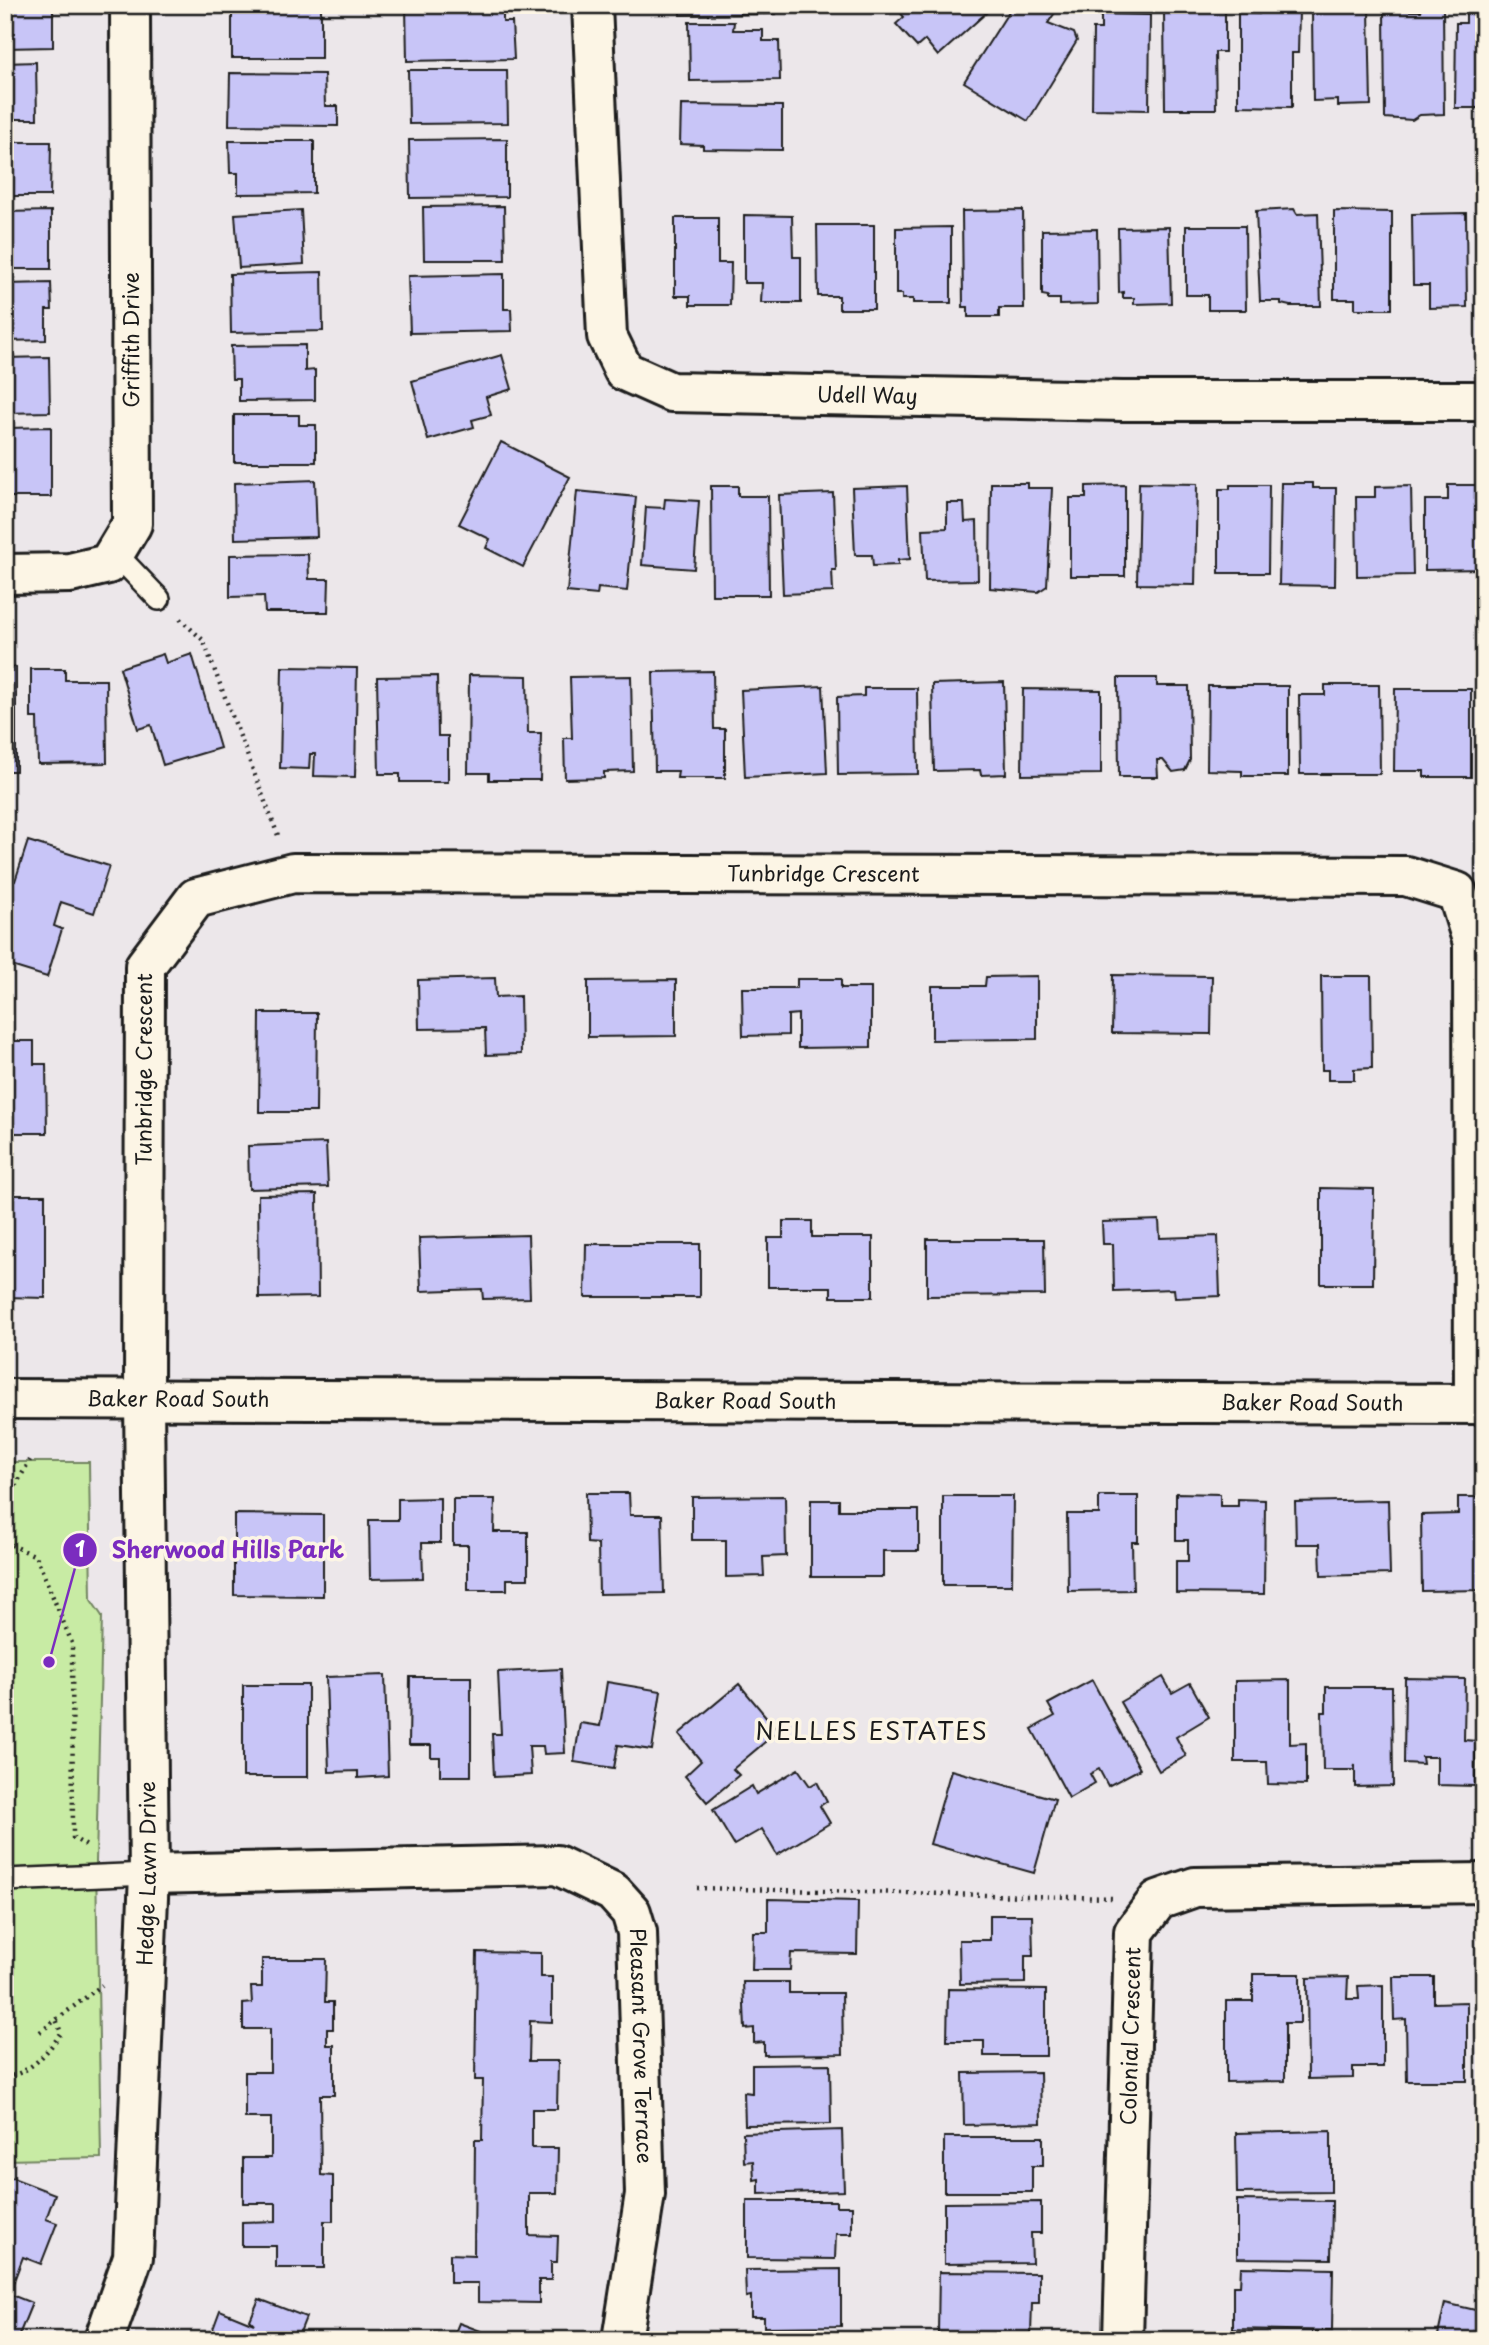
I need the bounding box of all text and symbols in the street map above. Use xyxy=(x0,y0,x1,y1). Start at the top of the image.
street label: Griffith Drive xyxy=(114,272,146,408)
street label: Udell Way xyxy=(817,377,918,411)
street label: Tunbridge Crescent xyxy=(727,856,920,889)
street label: Tunbridge Crescent xyxy=(127,973,159,1165)
street label: Baker Road South xyxy=(86,1381,270,1414)
street label: Baker Road South xyxy=(653,1383,837,1416)
street label: Baker Road South xyxy=(1220,1385,1404,1418)
callout: Sherwood Hills Park xyxy=(62,1528,358,1572)
text: Sherwood Hills Park xyxy=(112,1531,345,1566)
text: 1 xyxy=(75,1532,85,1564)
district label: NELLES ESTATES xyxy=(755,1712,989,1748)
street label: Hedge Lawn Drive xyxy=(127,1781,163,1966)
street label: Pleasant Grove Terrace xyxy=(623,1927,662,2164)
street label: Colonial Crescent xyxy=(1111,1946,1148,2126)

